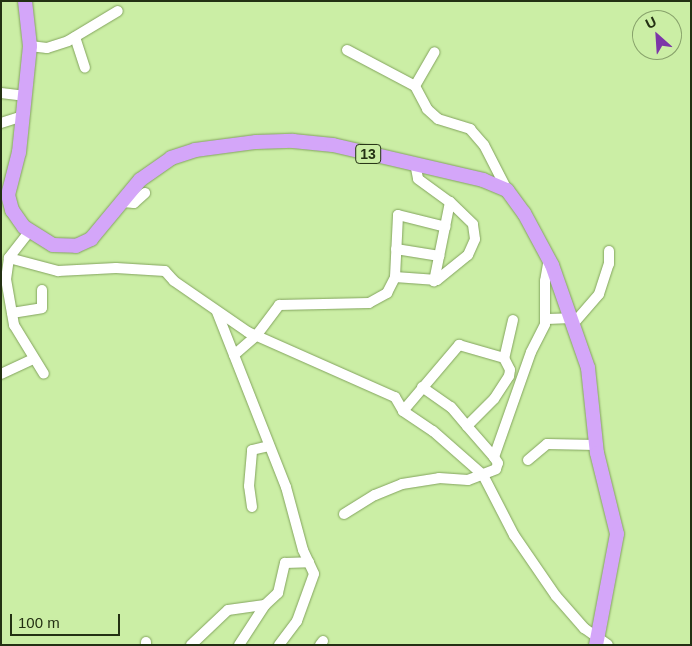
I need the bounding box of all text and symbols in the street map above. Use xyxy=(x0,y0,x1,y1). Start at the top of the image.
north arrow xyxy=(632,10,682,60)
text: U xyxy=(643,13,659,32)
road number: 13 xyxy=(354,142,382,166)
scale bar xyxy=(12,604,122,636)
text: 100 m xyxy=(18,614,60,631)

